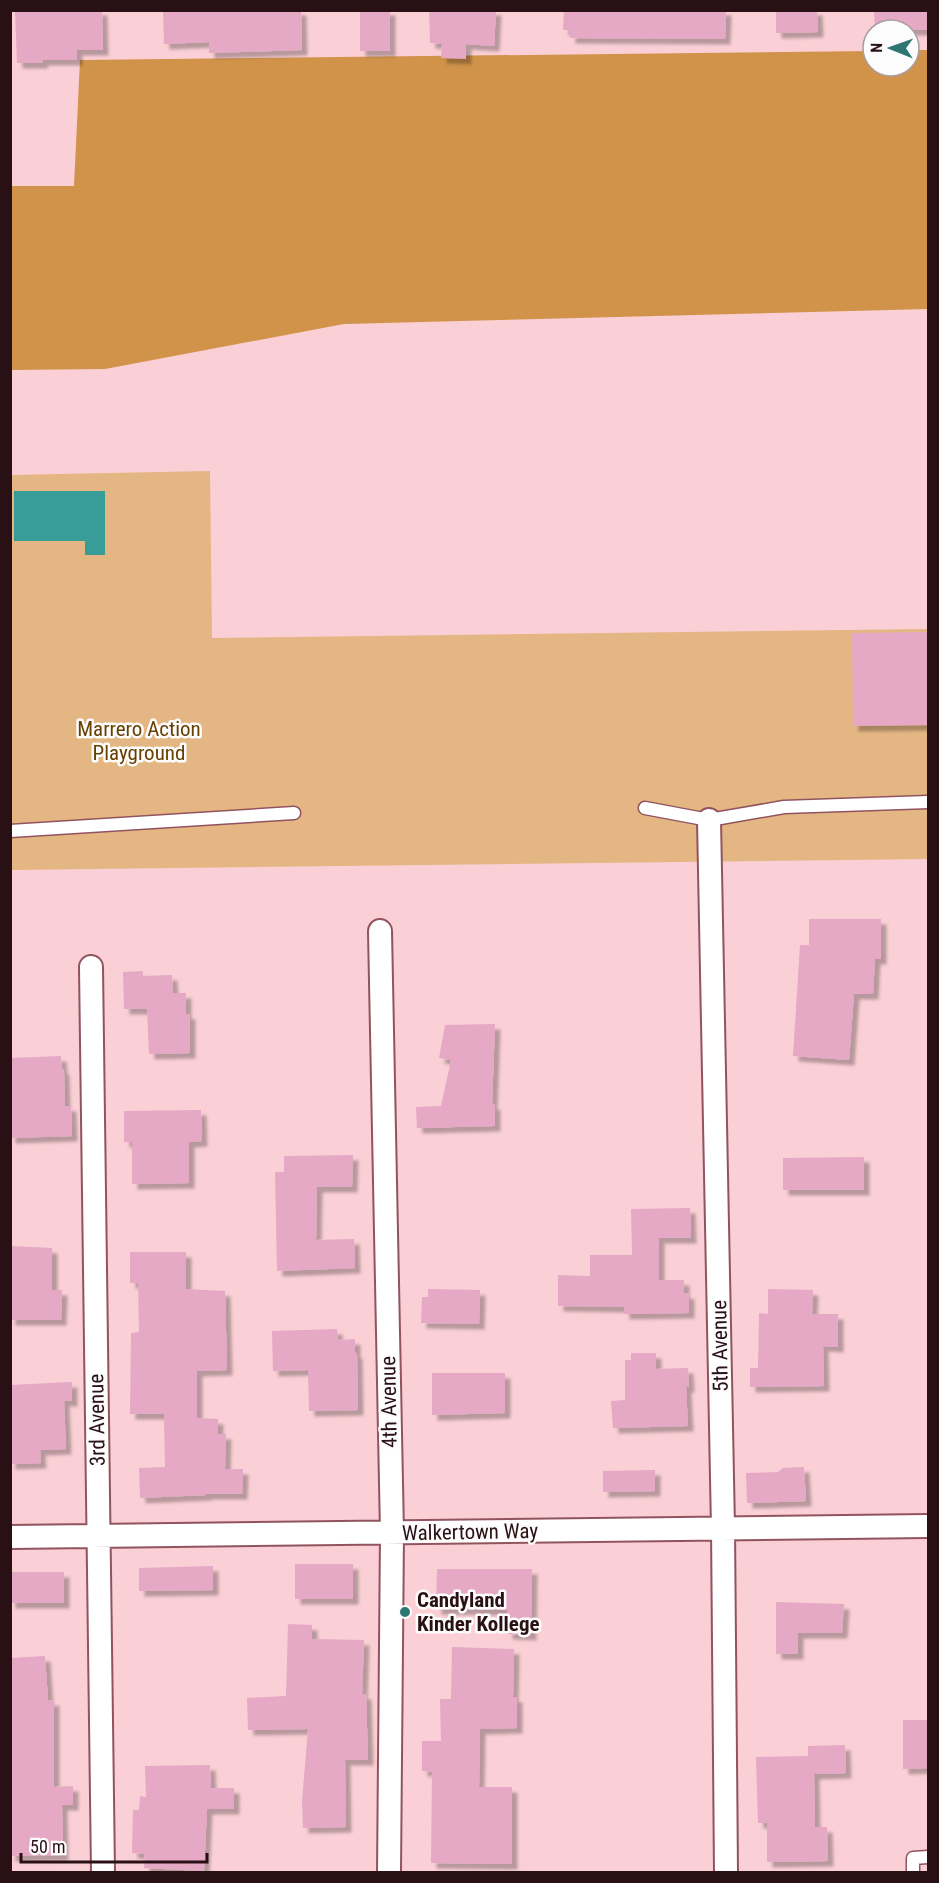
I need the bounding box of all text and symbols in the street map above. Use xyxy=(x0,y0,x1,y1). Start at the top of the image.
north arrow xyxy=(861,18,921,78)
text: N xyxy=(867,43,886,53)
park label: Marrero Action Playground xyxy=(77,717,201,765)
street label: 5th Avenue xyxy=(707,1300,733,1392)
street label: 4th Avenue xyxy=(376,1356,402,1448)
street label: 3rd Avenue xyxy=(84,1374,110,1466)
street label: Walkertown Way xyxy=(402,1519,538,1545)
place label: Candyland Kinder Kollege xyxy=(417,1588,540,1636)
marker: Candyland Kinder Kollege xyxy=(398,1605,412,1619)
scale bar xyxy=(21,1826,207,1864)
text: 50 m xyxy=(30,1836,65,1857)

